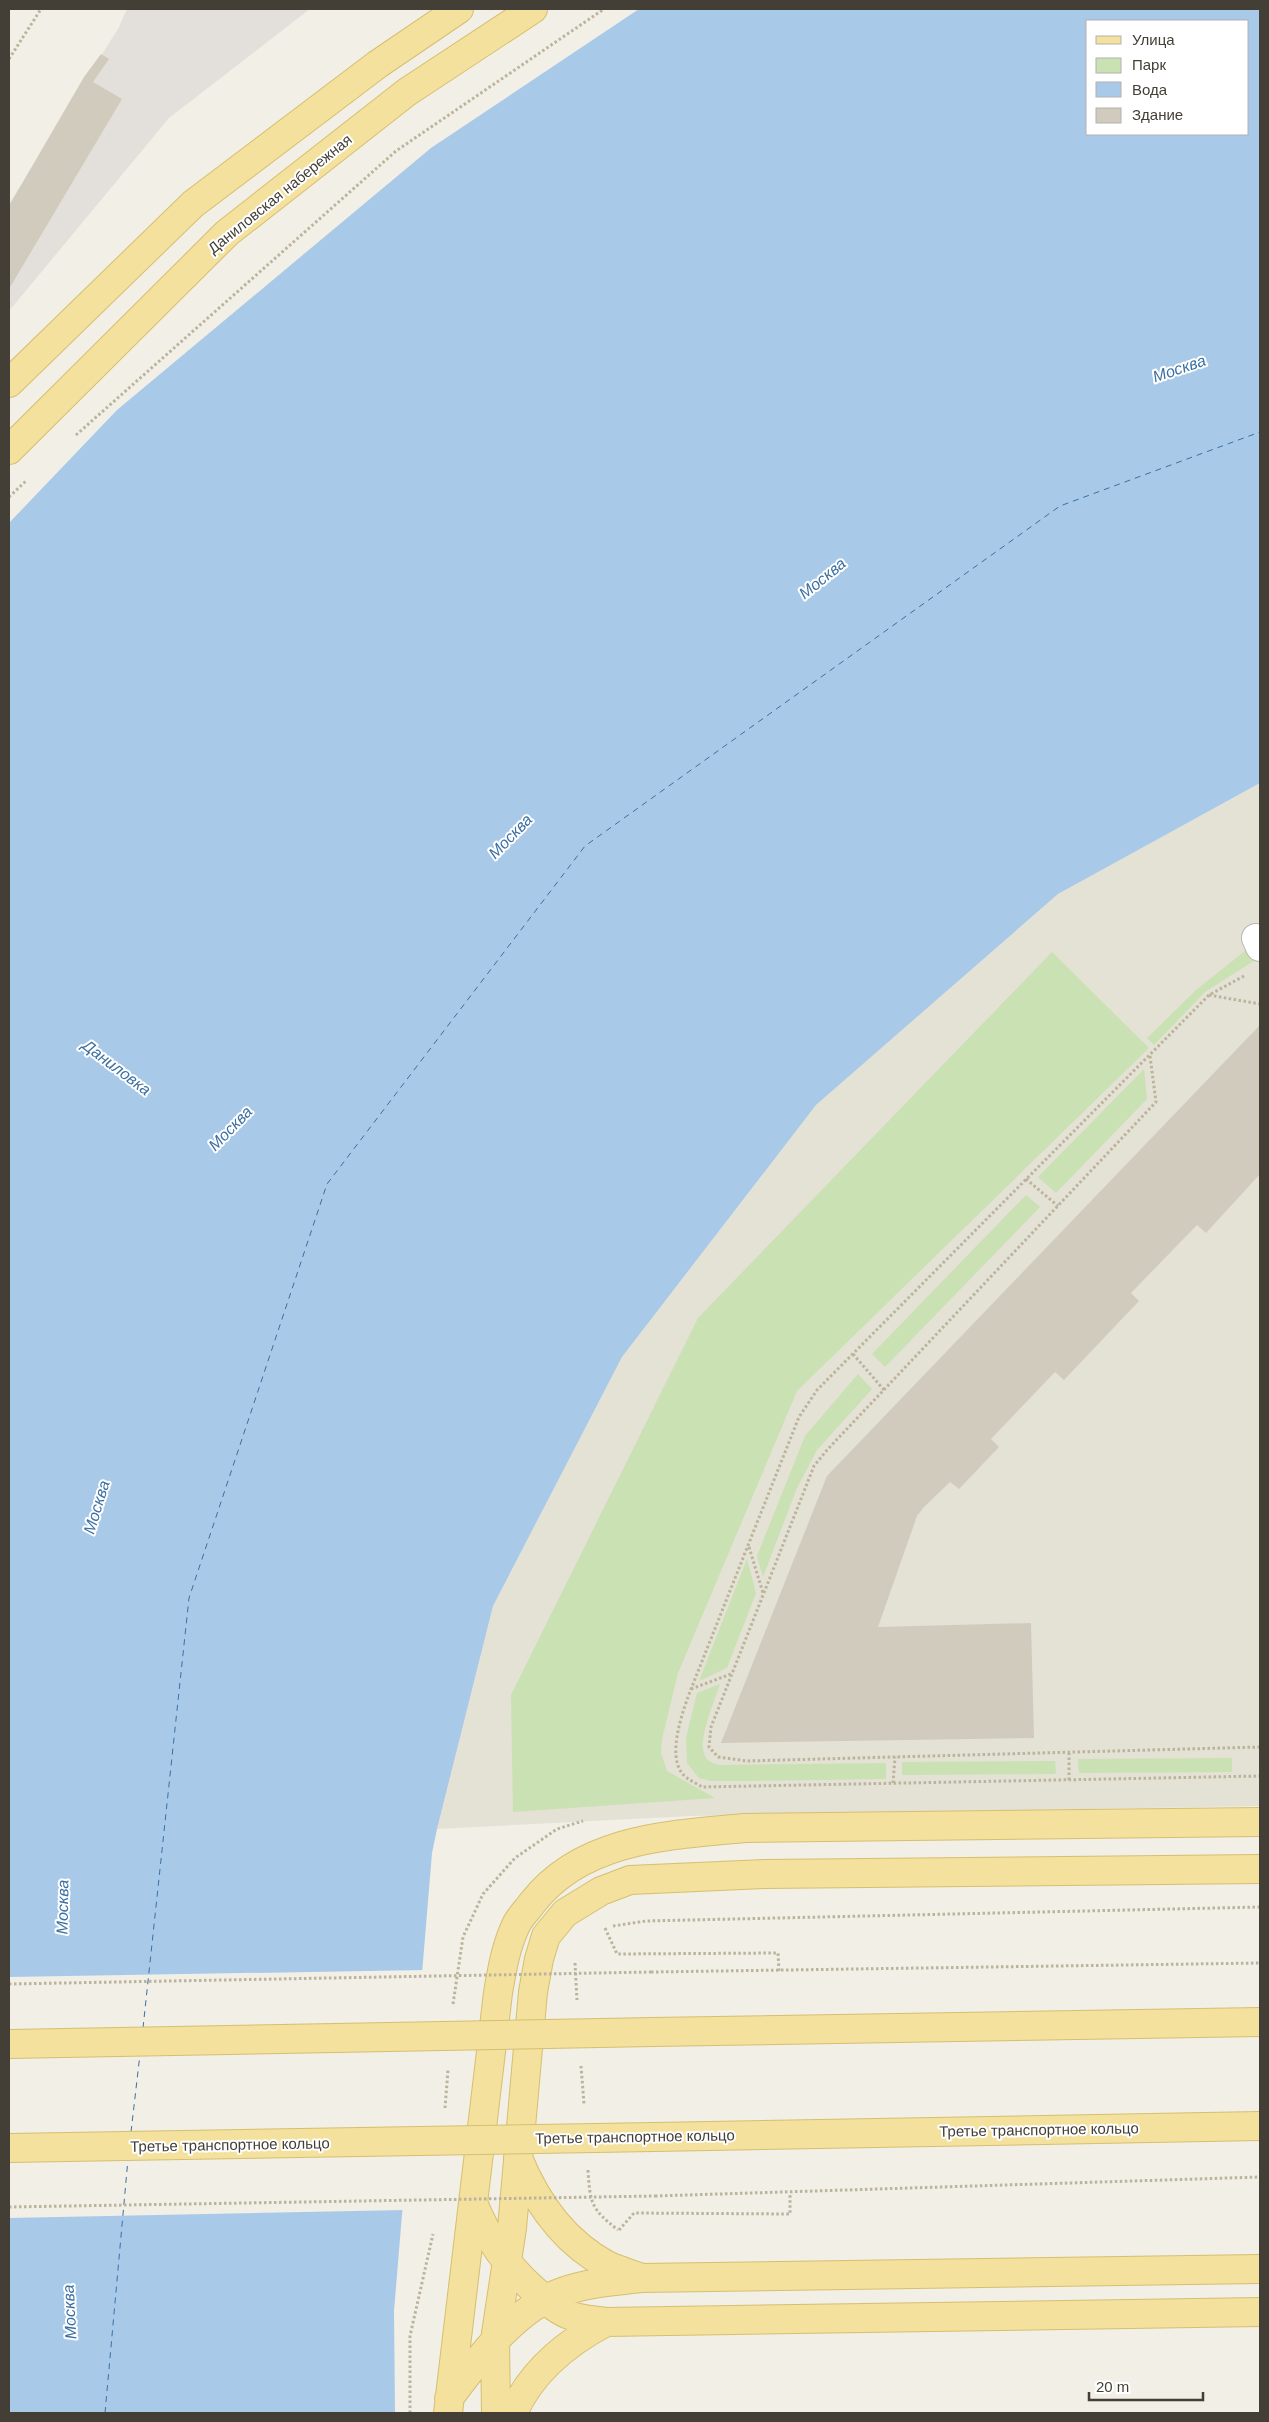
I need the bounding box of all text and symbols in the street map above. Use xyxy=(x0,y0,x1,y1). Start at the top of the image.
legend xyxy=(1086,20,1249,135)
text: Улица xyxy=(1132,31,1175,48)
text: Парк xyxy=(1132,56,1166,73)
text: Вода xyxy=(1132,81,1168,98)
text: Здание xyxy=(1132,106,1183,123)
street label: Даниловская набережная xyxy=(204,130,355,257)
water label: Москва xyxy=(1151,352,1208,385)
water label: Москва xyxy=(796,555,849,602)
water label: Москва xyxy=(485,811,536,862)
water label: Даниловка xyxy=(78,1035,154,1099)
water label: Москва xyxy=(205,1103,256,1154)
water label: Москва xyxy=(80,1478,113,1536)
water label: Москва xyxy=(54,1879,71,1934)
street label: Третье транспортное кольцо xyxy=(939,2119,1139,2140)
street label: Третье транспортное кольцо xyxy=(535,2126,735,2147)
street label: Третье транспортное кольцо xyxy=(130,2134,330,2155)
water label: Москва xyxy=(60,2284,79,2340)
scale bar xyxy=(1089,2370,1203,2402)
text: 20 m xyxy=(1096,2378,1129,2395)

